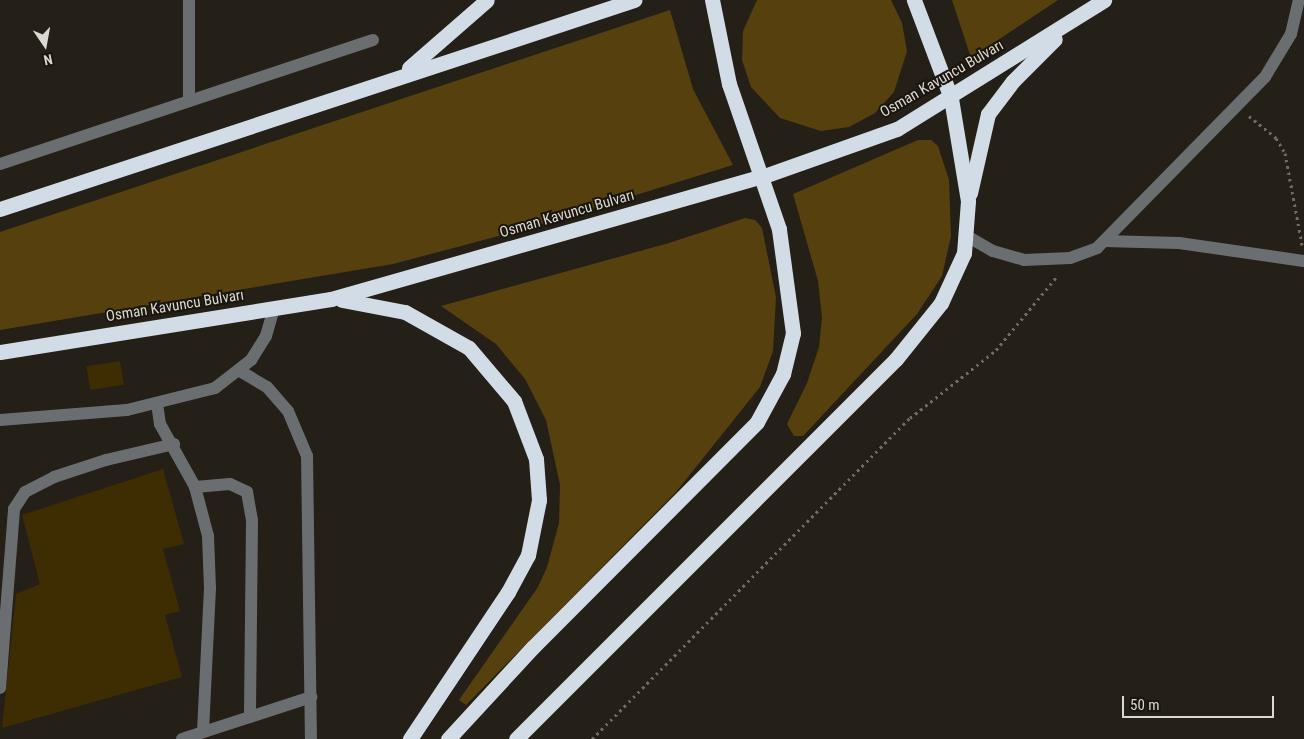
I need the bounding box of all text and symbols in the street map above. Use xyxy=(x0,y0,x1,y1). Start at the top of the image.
north arrow xyxy=(20,20,70,70)
street label: Osman Kavuncu Bulvarı xyxy=(877,36,1007,122)
text: N xyxy=(42,51,54,68)
street label: Osman Kavuncu Bulvarı xyxy=(498,186,636,242)
street label: Osman Kavuncu Bulvarı xyxy=(105,286,245,326)
scale bar xyxy=(1124,686,1276,718)
text: 50 m xyxy=(1130,696,1160,714)

